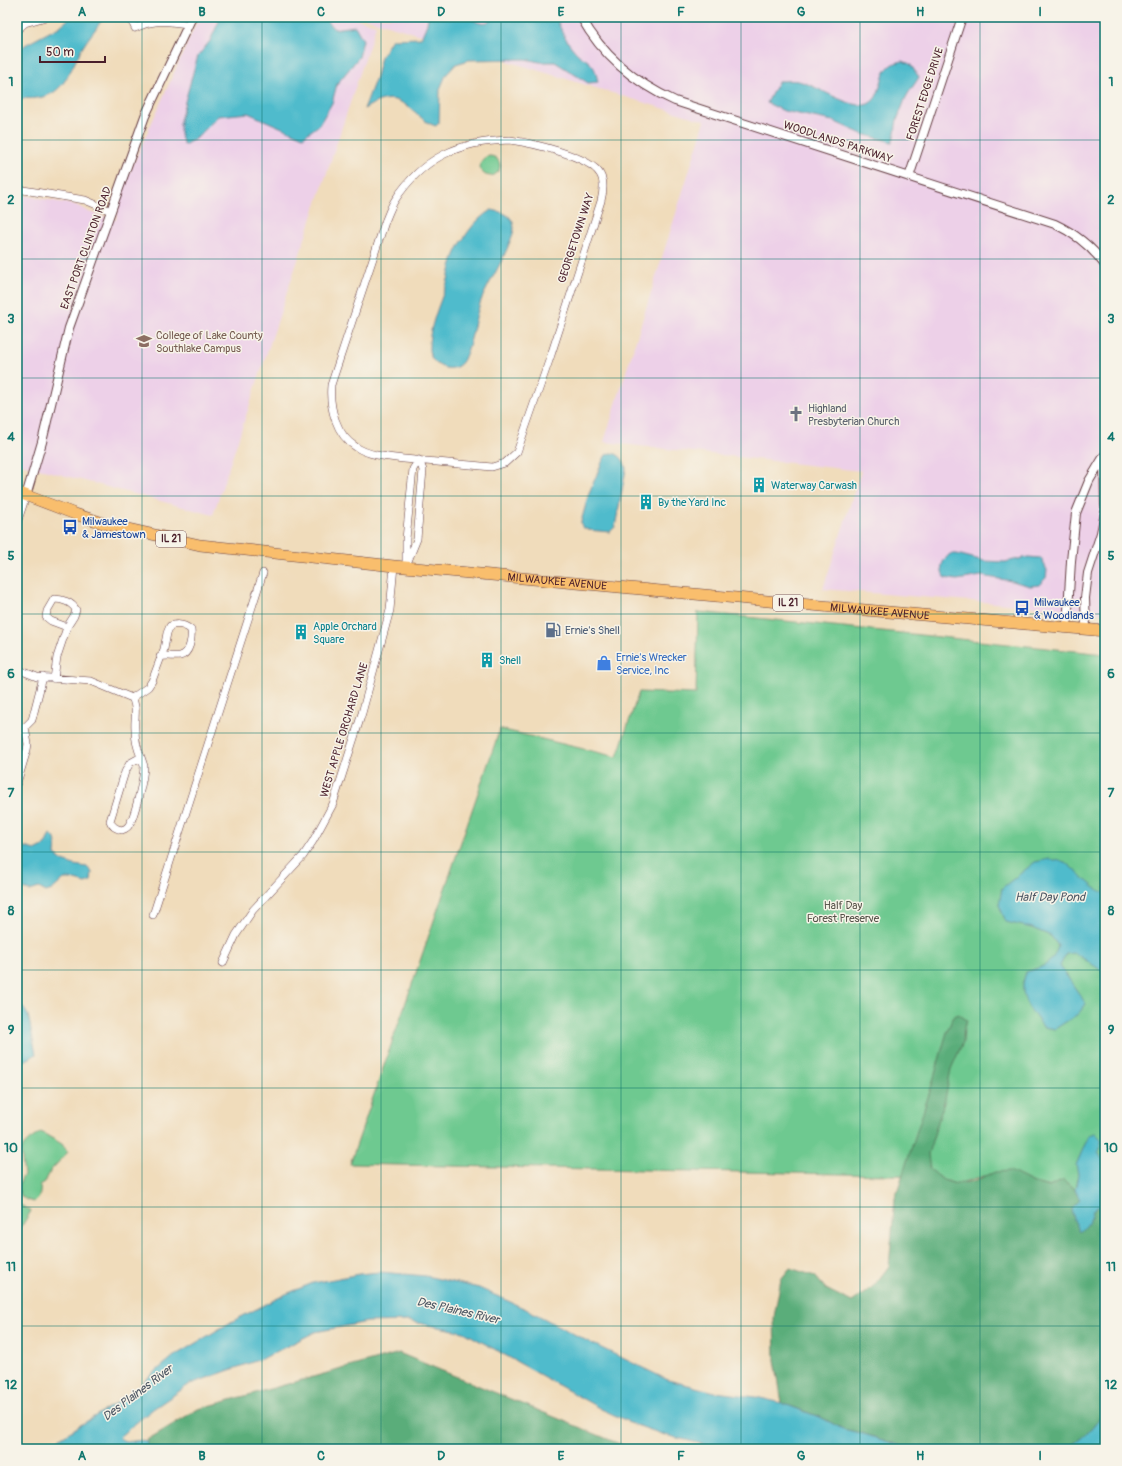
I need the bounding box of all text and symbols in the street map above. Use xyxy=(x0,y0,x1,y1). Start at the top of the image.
text: A xyxy=(78,4,87,20)
text: B xyxy=(198,4,206,20)
text: C xyxy=(317,4,325,20)
text: D xyxy=(437,4,445,20)
text: E xyxy=(558,4,565,20)
text: F xyxy=(677,4,685,20)
text: G xyxy=(797,4,806,20)
text: H xyxy=(916,4,924,20)
text: I xyxy=(1038,4,1042,20)
scale bar xyxy=(40,38,105,64)
text: 50 m xyxy=(46,45,74,60)
street label: FOREST EDGE DRIVE xyxy=(904,45,946,142)
text: 1 xyxy=(8,74,14,90)
text: 1 xyxy=(1108,74,1114,90)
street label: WOODLANDS PARKWAY xyxy=(782,118,895,166)
street label: EAST PORT CLINTON ROAD xyxy=(58,185,114,311)
street label: GEORGETOWN WAY xyxy=(555,191,597,285)
text: 2 xyxy=(7,192,15,208)
text: 2 xyxy=(1107,192,1115,208)
text: 3 xyxy=(7,311,15,327)
text: 3 xyxy=(1107,311,1115,327)
place label: College of Lake County Southlake Campus xyxy=(156,329,263,355)
school or university icon: College of Lake County Southlake Campus xyxy=(135,332,153,350)
place label: Highland Presbyterian Church xyxy=(808,402,899,428)
church icon: Highland Presbyterian Church xyxy=(787,405,805,423)
text: 4 xyxy=(7,429,15,445)
text: 4 xyxy=(1107,429,1115,445)
building icon: Waterway Carwash xyxy=(750,476,768,494)
place label: Waterway Carwash xyxy=(771,479,857,492)
building icon: By the Yard Inc xyxy=(637,493,655,511)
place label: By the Yard Inc xyxy=(658,496,727,509)
place label: Milwaukee & Jamestown xyxy=(82,515,146,541)
bus stop icon: Milwaukee & Jamestown xyxy=(61,518,79,536)
road number: IL 21 xyxy=(156,531,186,547)
text: 5 xyxy=(7,548,15,564)
text: 5 xyxy=(1107,548,1115,564)
street label: MILWAUKEE AVENUE xyxy=(507,570,608,592)
road number: IL 21 xyxy=(773,595,803,611)
place label: Milwaukee & Woodlands xyxy=(1034,596,1094,622)
bus stop icon: Milwaukee & Woodlands xyxy=(1013,599,1031,617)
street label: MILWAUKEE AVENUE xyxy=(830,600,930,622)
place label: Apple Orchard Square xyxy=(313,620,377,646)
fuel station icon: Ernie's Shell xyxy=(544,621,562,639)
building icon: Apple Orchard Square xyxy=(292,623,310,641)
place label: Ernie's Shell xyxy=(565,624,620,637)
building icon: Shell xyxy=(478,651,496,669)
place label: Ernie's Wrecker Service, Inc xyxy=(616,651,687,677)
place label: Shell xyxy=(499,654,521,667)
shop icon: Ernie's Wrecker Service, Inc xyxy=(595,654,613,672)
street label: WEST APPLE ORCHARD LANE xyxy=(317,661,371,799)
text: 6 xyxy=(7,666,15,682)
text: 6 xyxy=(1107,666,1115,682)
text: 7 xyxy=(8,785,15,801)
text: 7 xyxy=(1108,785,1115,801)
water label: Half Day Pond xyxy=(1015,890,1087,905)
park label: Half Day Forest Preserve xyxy=(807,899,880,925)
text: 8 xyxy=(8,903,15,919)
text: 8 xyxy=(1108,903,1115,919)
text: 9 xyxy=(8,1022,15,1038)
text: 9 xyxy=(1108,1022,1115,1038)
text: 10 xyxy=(4,1140,18,1156)
text: 10 xyxy=(1104,1140,1118,1156)
text: 11 xyxy=(6,1259,16,1275)
text: 11 xyxy=(1106,1259,1116,1275)
water label: Des Plaines River xyxy=(415,1294,502,1328)
water label: Des Plaines River xyxy=(100,1361,178,1424)
text: 12 xyxy=(5,1377,17,1393)
text: 12 xyxy=(1105,1377,1117,1393)
text: A xyxy=(78,1448,87,1464)
text: B xyxy=(198,1448,206,1464)
text: C xyxy=(317,1448,325,1464)
text: D xyxy=(437,1448,445,1464)
text: E xyxy=(558,1448,565,1464)
text: F xyxy=(677,1448,685,1464)
text: G xyxy=(797,1448,806,1464)
text: H xyxy=(916,1448,924,1464)
text: I xyxy=(1038,1448,1042,1464)

